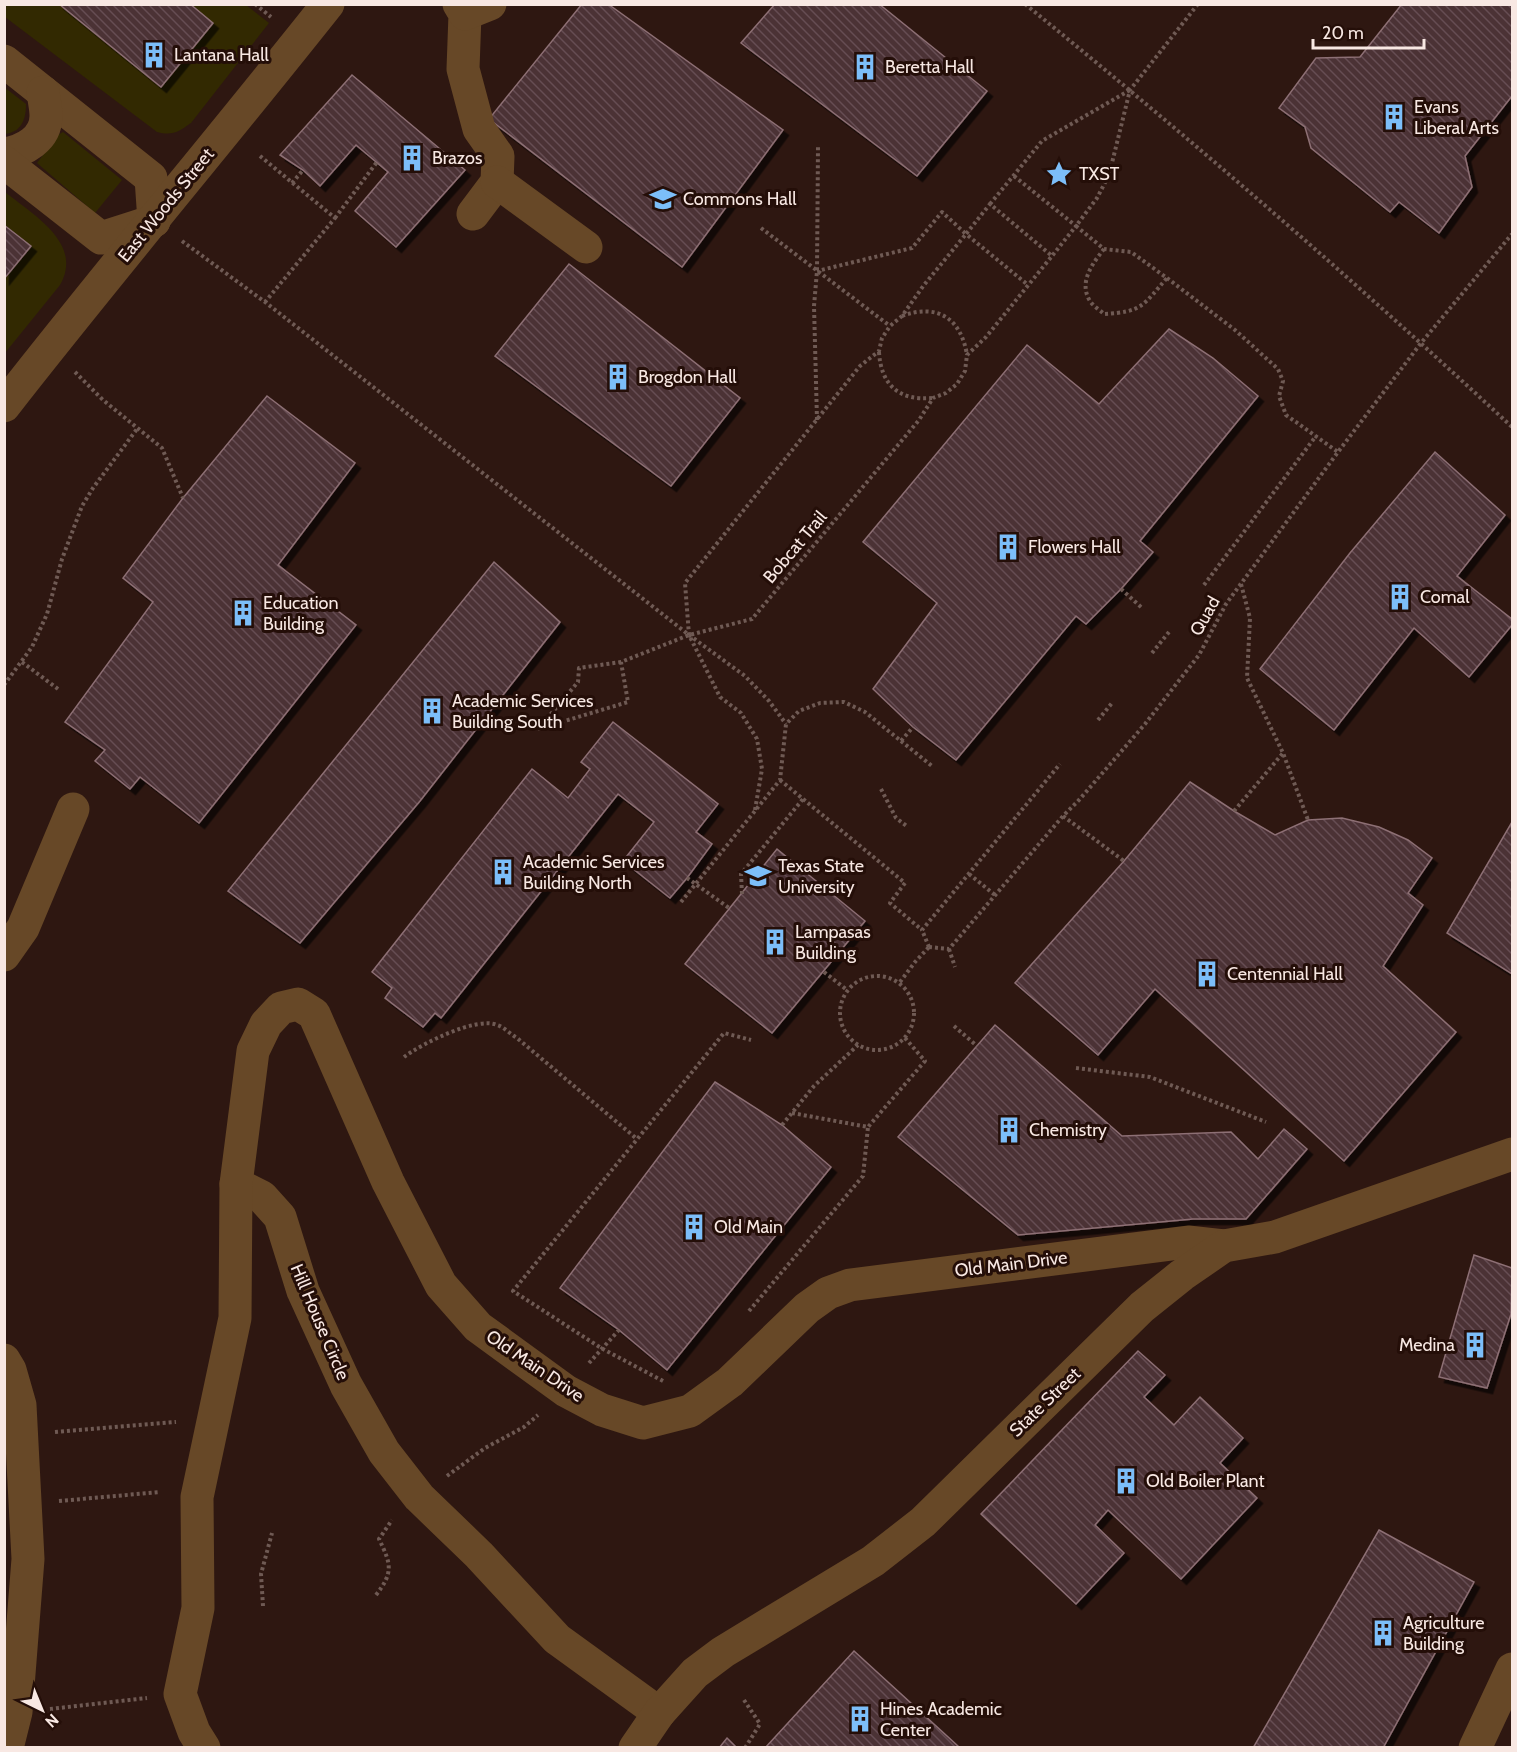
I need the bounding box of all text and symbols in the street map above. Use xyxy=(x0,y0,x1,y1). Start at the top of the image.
scale bar xyxy=(1313,12,1424,50)
text: 20 m xyxy=(1322,22,1364,44)
building icon: Lantana Hall xyxy=(139,40,169,70)
place label: Lantana Hall xyxy=(174,44,269,66)
building icon: Beretta Hall xyxy=(850,52,880,82)
place label: Beretta Hall xyxy=(885,56,975,78)
place label: Evans Liberal Arts xyxy=(1414,96,1499,139)
building icon: Evans Liberal Arts xyxy=(1379,102,1409,132)
building icon: Brazos xyxy=(397,143,427,173)
street label: East Woods Street xyxy=(113,144,219,266)
place label: Brazos xyxy=(432,147,482,169)
place icon: TXST xyxy=(1044,159,1074,189)
place label: TXST xyxy=(1079,163,1120,185)
school or university icon: Commons Hall xyxy=(648,184,678,214)
place label: Commons Hall xyxy=(683,188,797,210)
building icon: Brogdon Hall xyxy=(603,362,633,392)
place label: Brogdon Hall xyxy=(638,366,737,388)
street label: Bobcat Trail xyxy=(758,506,832,588)
building icon: Flowers Hall xyxy=(993,532,1023,562)
place label: Flowers Hall xyxy=(1028,536,1121,558)
building icon: Comal xyxy=(1385,582,1415,612)
place label: Comal xyxy=(1420,586,1470,608)
place label: Education Building xyxy=(263,592,339,635)
street label: Quad xyxy=(1185,592,1225,640)
building icon: Education Building xyxy=(228,598,258,628)
place label: Academic Services Building South xyxy=(452,690,594,733)
building icon: Academic Services Building South xyxy=(417,696,447,726)
place label: Academic Services Building North xyxy=(523,851,665,894)
place label: Texas State University xyxy=(778,855,864,898)
building icon: Academic Services Building North xyxy=(488,857,518,887)
school or university icon: Texas State University xyxy=(743,861,773,891)
place label: Lampasas Building xyxy=(795,921,871,964)
building icon: Lampasas Building xyxy=(760,927,790,957)
building icon: Centennial Hall xyxy=(1192,959,1222,989)
place label: Centennial Hall xyxy=(1227,963,1343,985)
building icon: Chemistry xyxy=(994,1115,1024,1145)
place label: Chemistry xyxy=(1029,1119,1107,1141)
building icon: Old Main xyxy=(679,1212,709,1242)
place label: Old Main xyxy=(714,1216,783,1238)
street label: Old Main Drive xyxy=(953,1246,1069,1282)
street label: Hill House Circle xyxy=(286,1261,354,1383)
street label: Old Main Drive xyxy=(482,1325,588,1407)
building icon: Medina xyxy=(1460,1330,1490,1360)
place label: Medina xyxy=(1399,1334,1455,1356)
street label: State Street xyxy=(1005,1363,1085,1441)
building icon: Old Boiler Plant xyxy=(1111,1466,1141,1496)
place label: Old Boiler Plant xyxy=(1146,1470,1265,1492)
place label: Agriculture Building xyxy=(1403,1612,1484,1655)
building icon: Agriculture Building xyxy=(1368,1618,1398,1648)
north arrow xyxy=(12,1680,72,1740)
place label: Hines Academic Center xyxy=(880,1698,1002,1741)
building icon: Hines Academic Center xyxy=(845,1704,875,1734)
text: N xyxy=(41,1710,63,1731)

